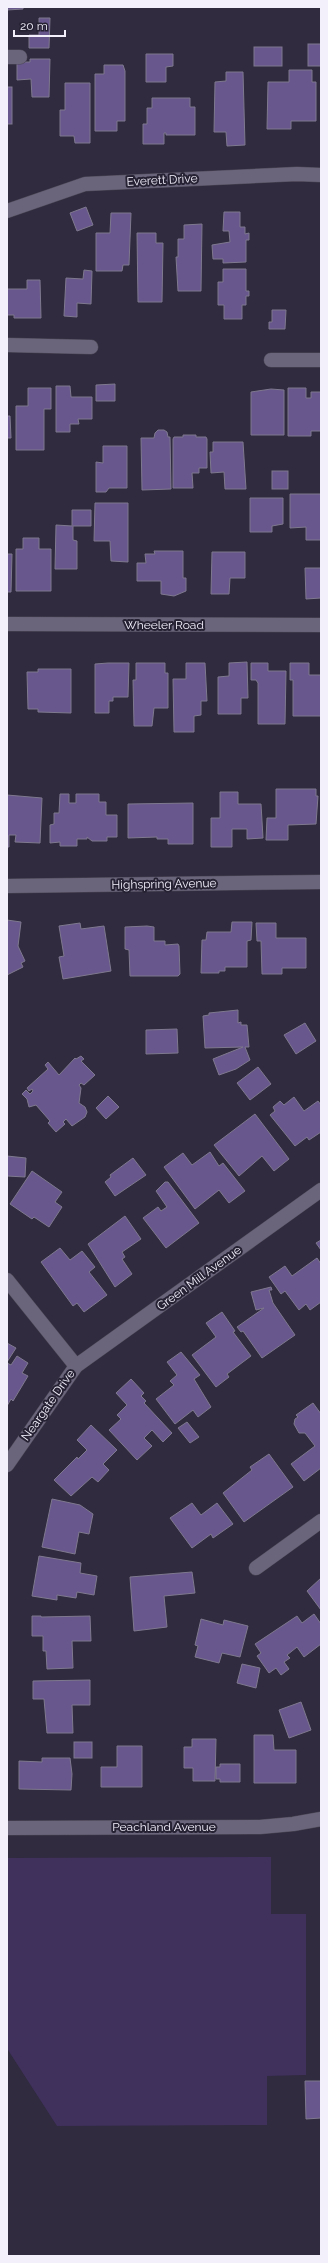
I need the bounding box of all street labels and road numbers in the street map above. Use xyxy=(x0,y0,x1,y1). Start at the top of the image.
street label: Everett Drive xyxy=(126,171,198,189)
street label: Wheeler Road xyxy=(124,618,204,632)
street label: Highspring Avenue xyxy=(111,876,217,892)
street label: Green Mill Avenue xyxy=(154,1243,244,1313)
street label: Neargate Drive xyxy=(18,1367,78,1443)
street label: Peachland Avenue xyxy=(112,1820,216,1834)

